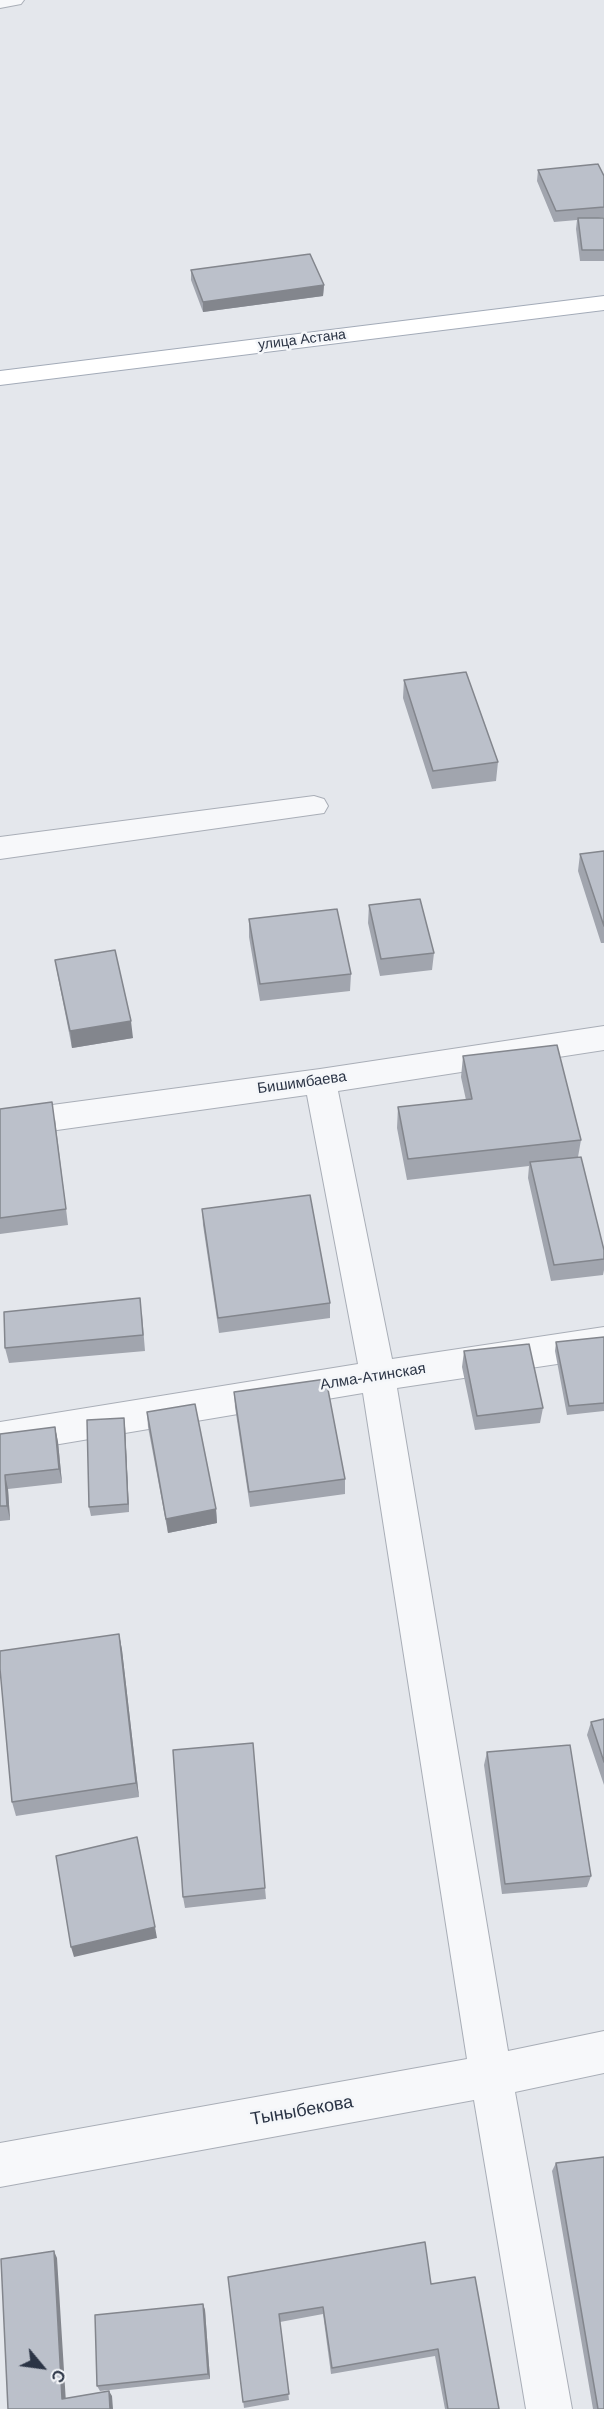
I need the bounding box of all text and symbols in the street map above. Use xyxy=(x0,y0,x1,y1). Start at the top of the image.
street label: улица Астана xyxy=(257,326,347,354)
street label: Бишимбаева xyxy=(256,1068,348,1098)
street label: Алма-Атинская xyxy=(319,1360,427,1394)
street label: Тыныбекова xyxy=(249,2091,355,2131)
north arrow xyxy=(12,2337,72,2397)
text: С xyxy=(48,2367,68,2385)

